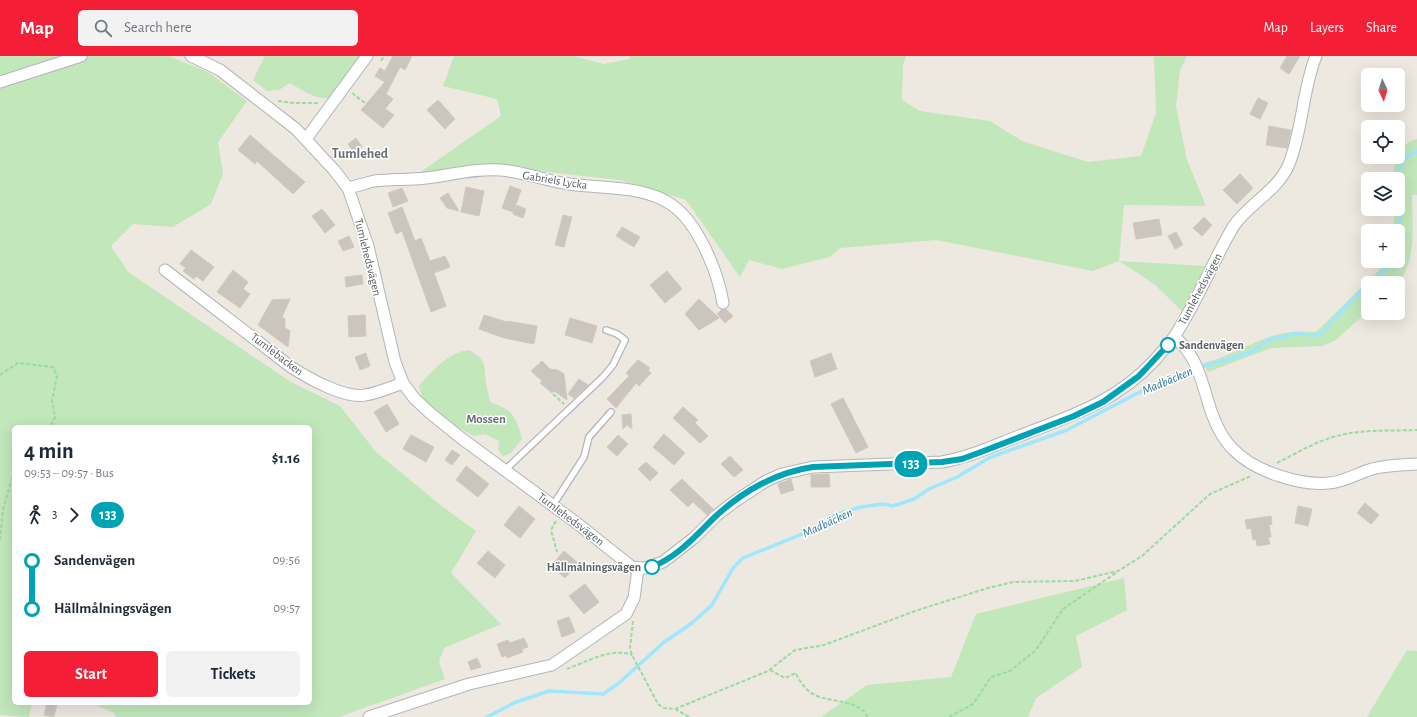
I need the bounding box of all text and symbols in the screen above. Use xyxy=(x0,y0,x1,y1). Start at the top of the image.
search box xyxy=(78,10,358,46)
icon: search xyxy=(92,17,114,39)
text: Map xyxy=(20,19,54,38)
text: Search here xyxy=(124,20,192,35)
text: Map xyxy=(1263,21,1288,35)
text: Layers xyxy=(1310,21,1344,35)
text: Share xyxy=(1366,21,1397,35)
north arrow xyxy=(1361,68,1405,112)
map controls xyxy=(1361,68,1405,320)
button: locate xyxy=(1361,120,1405,164)
district label: Tumlehed xyxy=(332,147,389,161)
street label: Gabriels Lycka xyxy=(522,169,589,192)
button: layers xyxy=(1361,172,1405,216)
street label: Tumlehedsvägen xyxy=(353,217,383,297)
button: + xyxy=(1361,224,1405,268)
street label: Tumlehedsvägen xyxy=(1176,251,1224,327)
button: − xyxy=(1361,276,1405,320)
street label: Tumlebacken xyxy=(248,330,306,378)
marker: Sandenvägen xyxy=(1160,337,1176,353)
place label: Sandenvägen xyxy=(1179,339,1244,351)
water label: Madbäcken xyxy=(1140,365,1195,398)
district label: Mossen xyxy=(466,413,506,426)
text: 4 min xyxy=(24,440,74,462)
text: $1.16 xyxy=(272,451,300,466)
line badge: 133 xyxy=(888,451,934,477)
text: 133 xyxy=(902,457,920,471)
text: 09:53 – 09:57 · Bus xyxy=(24,467,114,480)
street label: Tumlehedsvägen xyxy=(536,490,606,548)
icon: walk xyxy=(24,504,46,526)
icon: forward xyxy=(63,504,85,526)
water label: Madbäcken xyxy=(801,506,855,541)
text: 3 xyxy=(52,508,57,521)
text: 133 xyxy=(99,508,116,522)
text: Sandenvägen xyxy=(54,553,135,568)
text: 09:56 xyxy=(273,554,300,567)
marker: Hällmålningsvägen xyxy=(644,559,660,575)
place label: Hällmålningsvägen xyxy=(547,561,641,573)
text: Hällmålningsvägen xyxy=(54,601,172,616)
text: 09:57 xyxy=(273,602,300,615)
button: Start xyxy=(24,651,158,697)
button: Tickets xyxy=(166,651,300,697)

